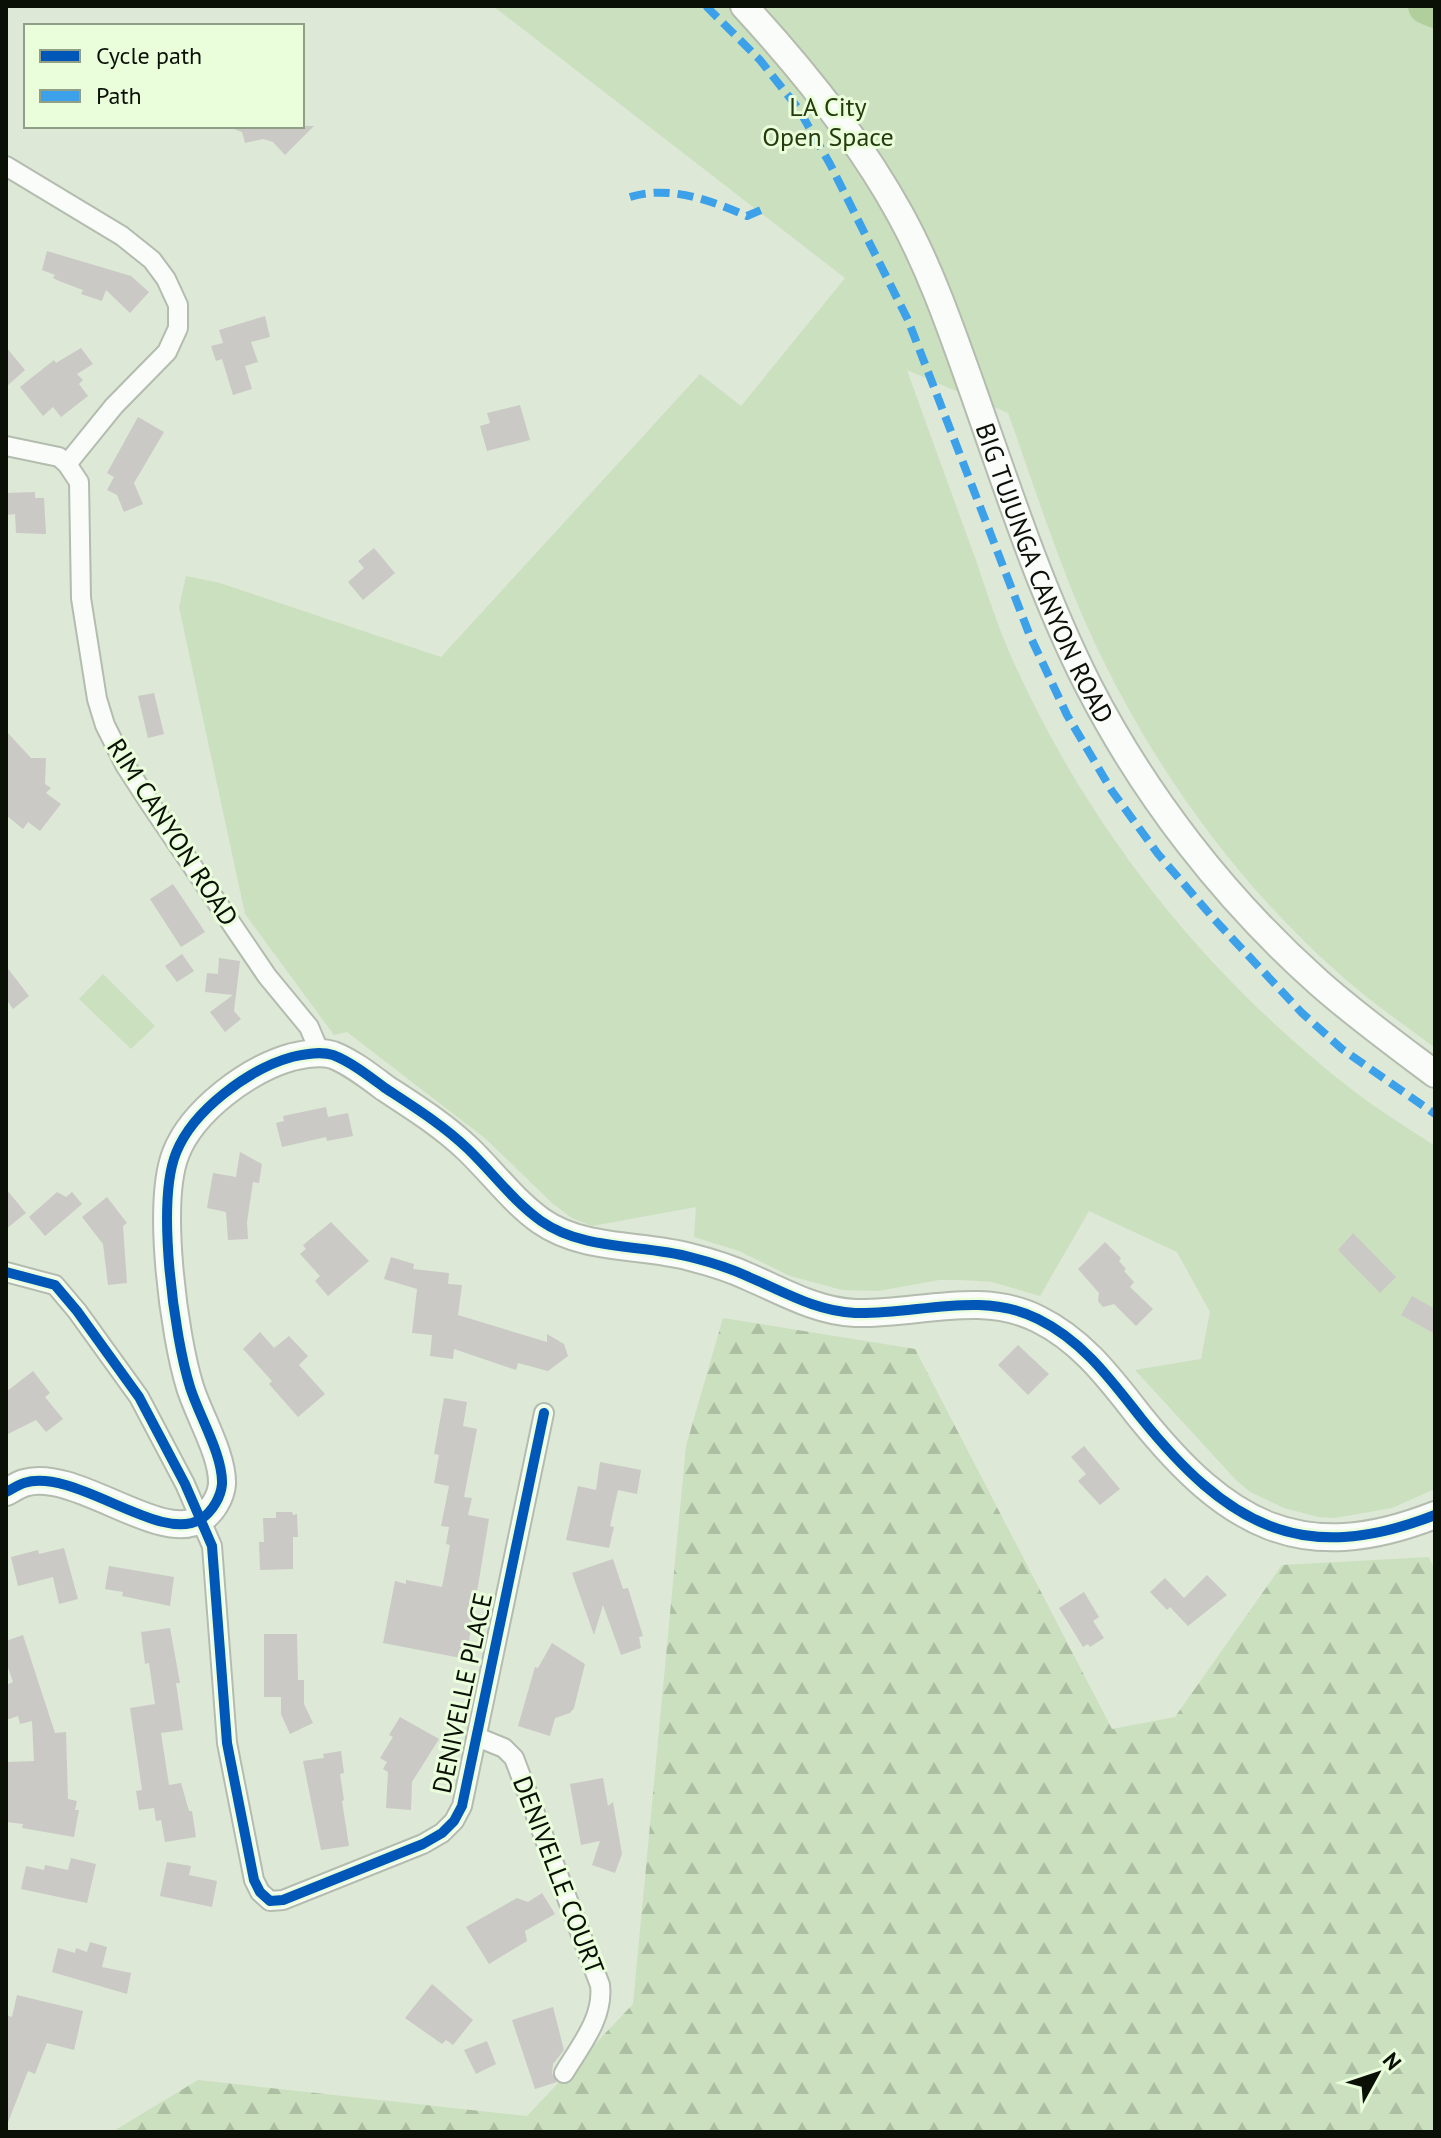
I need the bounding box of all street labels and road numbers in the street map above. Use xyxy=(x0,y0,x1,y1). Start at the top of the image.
street label: BIG TUJUNGA CANYON ROAD xyxy=(969,418,1122,729)
street label: RIM CANYON ROAD xyxy=(100,732,246,932)
street label: DENIVELLE PLACE xyxy=(425,1590,499,1796)
street label: DENIVELLE COURT xyxy=(506,1771,612,1979)

